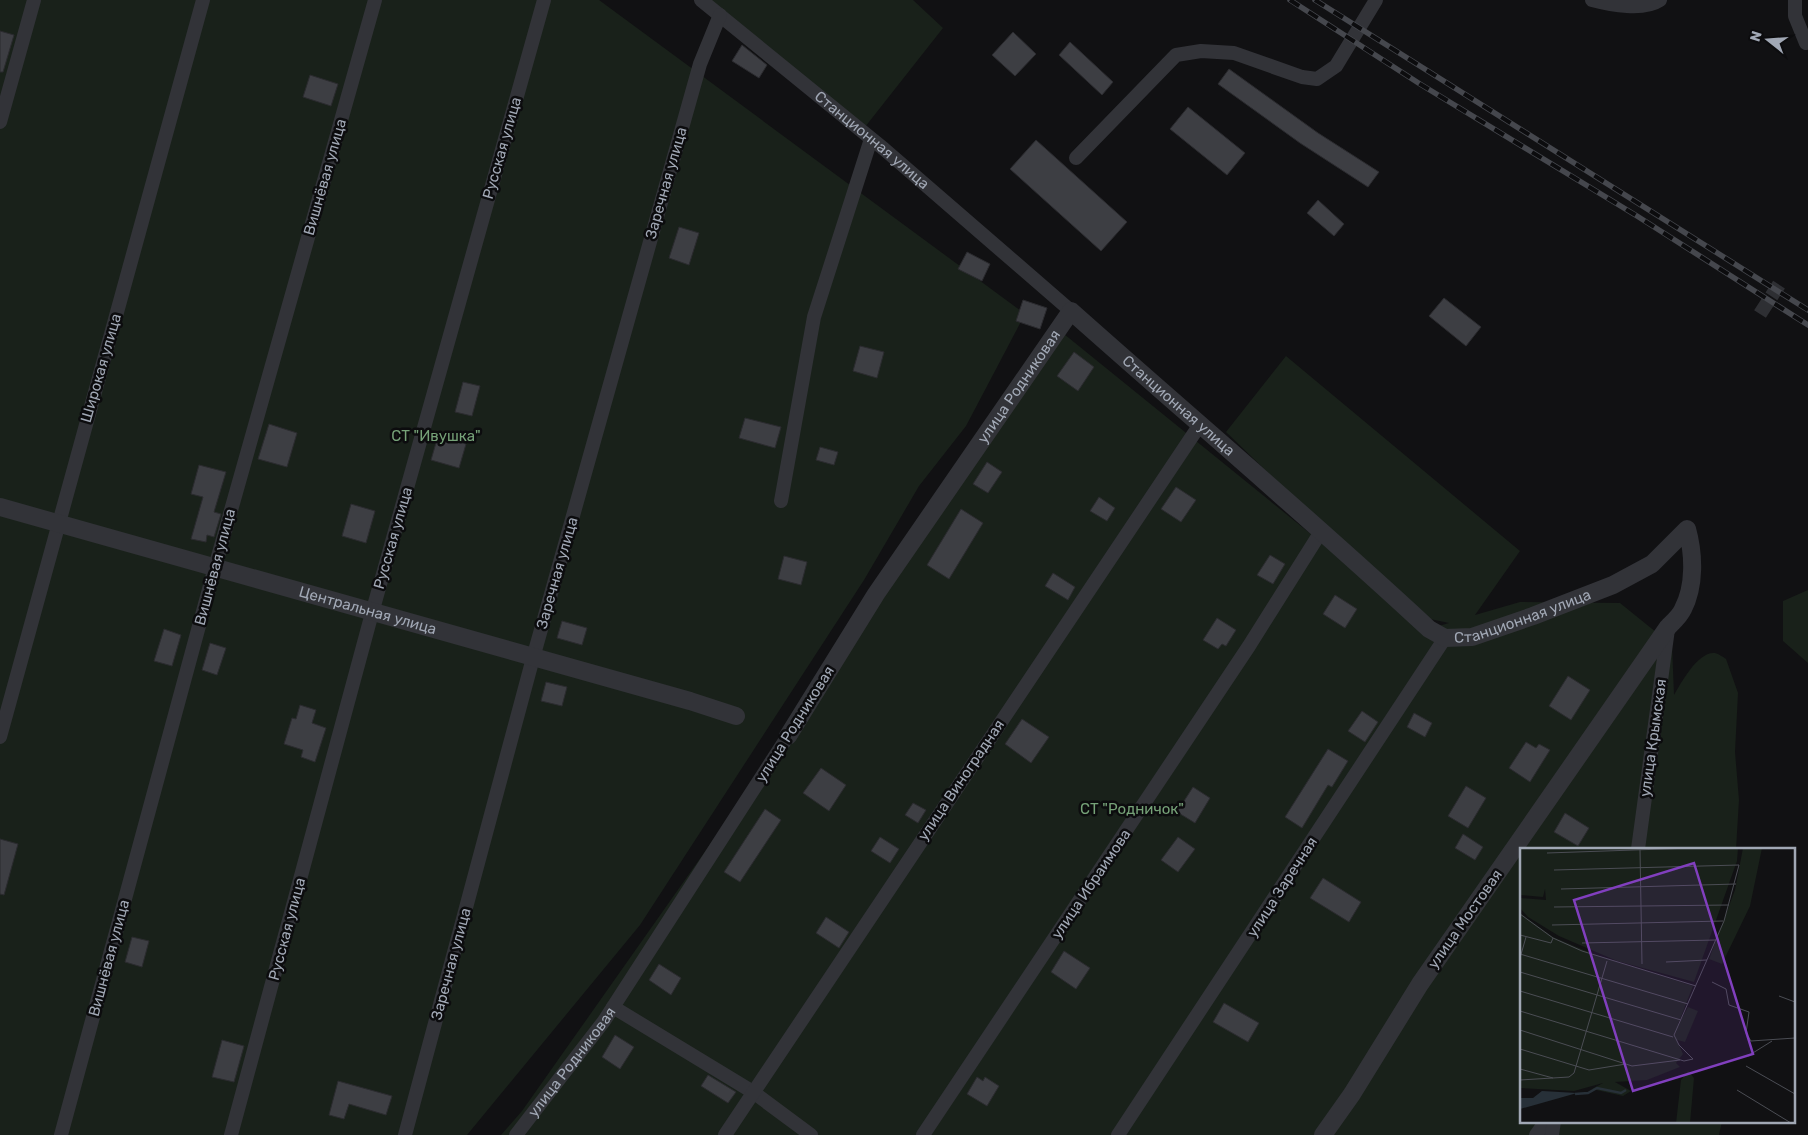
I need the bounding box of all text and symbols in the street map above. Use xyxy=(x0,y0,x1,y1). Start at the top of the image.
north arrow xyxy=(1743,15,1793,65)
text: N xyxy=(1746,29,1766,44)
street label: Станционная улица xyxy=(811,87,933,193)
street label: Русская улица xyxy=(479,95,525,201)
street label: Вишнёвая улица xyxy=(300,117,350,237)
street label: Заречная улица xyxy=(641,125,691,241)
street label: Широкая улица xyxy=(77,312,125,424)
street label: улица Родниковая xyxy=(974,326,1064,447)
street label: Станционная улица xyxy=(1118,352,1239,460)
park label: СТ "Ивушка" xyxy=(391,427,481,445)
street label: Русская улица xyxy=(370,485,416,591)
street label: Вишнёвая улица xyxy=(191,507,239,627)
street label: Заречная улица xyxy=(532,515,582,631)
street label: Центральная улица xyxy=(297,582,439,638)
street label: Станционная улица xyxy=(1454,585,1594,647)
street label: улица Родниковая xyxy=(752,663,838,785)
street label: улица Крымская xyxy=(1636,678,1670,798)
street label: улица Виноградная xyxy=(914,716,1008,844)
park label: СТ "Родничок" xyxy=(1080,800,1184,818)
street label: улица Ибраимова xyxy=(1048,826,1134,942)
street label: улица Заречная xyxy=(1243,834,1321,940)
inset map xyxy=(1520,848,1796,1122)
street label: улица Мостовая xyxy=(1424,866,1506,972)
street label: Русская улица xyxy=(265,876,309,982)
street label: Вишнёвая улица xyxy=(85,898,133,1018)
street label: Заречная улица xyxy=(427,906,475,1022)
street label: улица Родниковая xyxy=(524,1004,620,1121)

